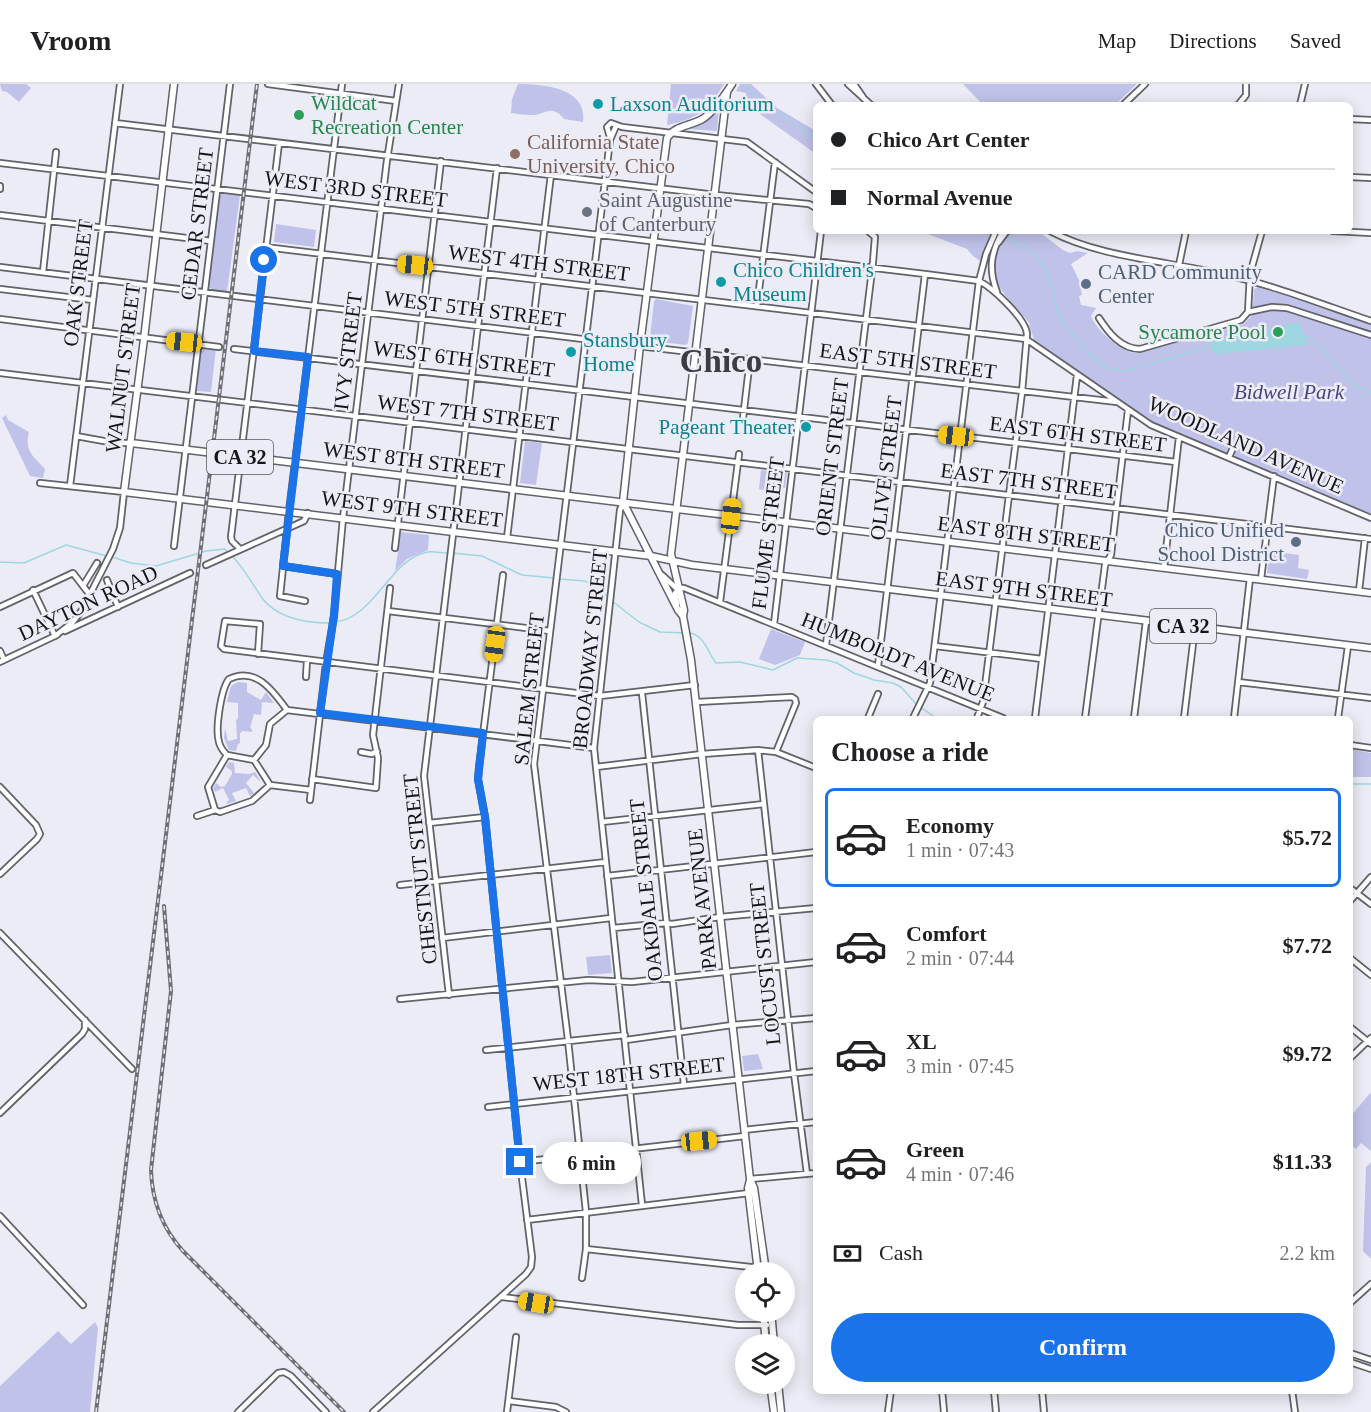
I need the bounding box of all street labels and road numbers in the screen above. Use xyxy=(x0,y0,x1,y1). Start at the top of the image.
street label: CEDAR STREET xyxy=(176,146,218,302)
street label: WEST 3RD STREET xyxy=(263,166,449,212)
street label: OAK STREET xyxy=(58,218,98,348)
street label: WEST 4TH STREET xyxy=(447,240,631,286)
street label: WALNUT STREET xyxy=(101,282,145,454)
street label: WEST 5TH STREET xyxy=(383,286,567,332)
street label: IVY STREET xyxy=(329,290,367,411)
street label: WEST 6TH STREET xyxy=(372,336,556,382)
street label: EAST 5TH STREET xyxy=(818,338,998,384)
street label: ORIENT STREET xyxy=(810,377,854,537)
street label: WEST 7TH STREET xyxy=(376,390,560,436)
street label: WOODLAND AVENUE xyxy=(1145,391,1347,499)
street label: OLIVE STREET xyxy=(865,394,907,542)
street label: EAST 6TH STREET xyxy=(988,411,1168,457)
street label: WEST 8TH STREET xyxy=(322,437,506,483)
road number: CA 32 xyxy=(207,440,273,474)
street label: FLUME STREET xyxy=(747,455,789,611)
street label: EAST 7TH STREET xyxy=(939,458,1119,504)
street label: WEST 9TH STREET xyxy=(320,486,504,532)
street label: EAST 8TH STREET xyxy=(936,511,1116,557)
street label: BROADWAY STREET xyxy=(568,548,612,750)
street label: DAYTON ROAD xyxy=(14,560,162,646)
street label: EAST 9TH STREET xyxy=(934,566,1114,612)
street label: HUMBOLDT AVENUE xyxy=(798,607,998,707)
road number: CA 32 xyxy=(1150,609,1216,643)
street label: SALEM STREET xyxy=(509,611,549,767)
street label: CHESTNUT STREET xyxy=(398,772,442,966)
street label: OAKDALE STREET xyxy=(624,797,668,983)
street label: PARK AVENUE xyxy=(683,827,721,971)
street label: LOCUST STREET xyxy=(745,881,785,1047)
street label: WEST 18TH STREET xyxy=(532,1052,727,1096)

